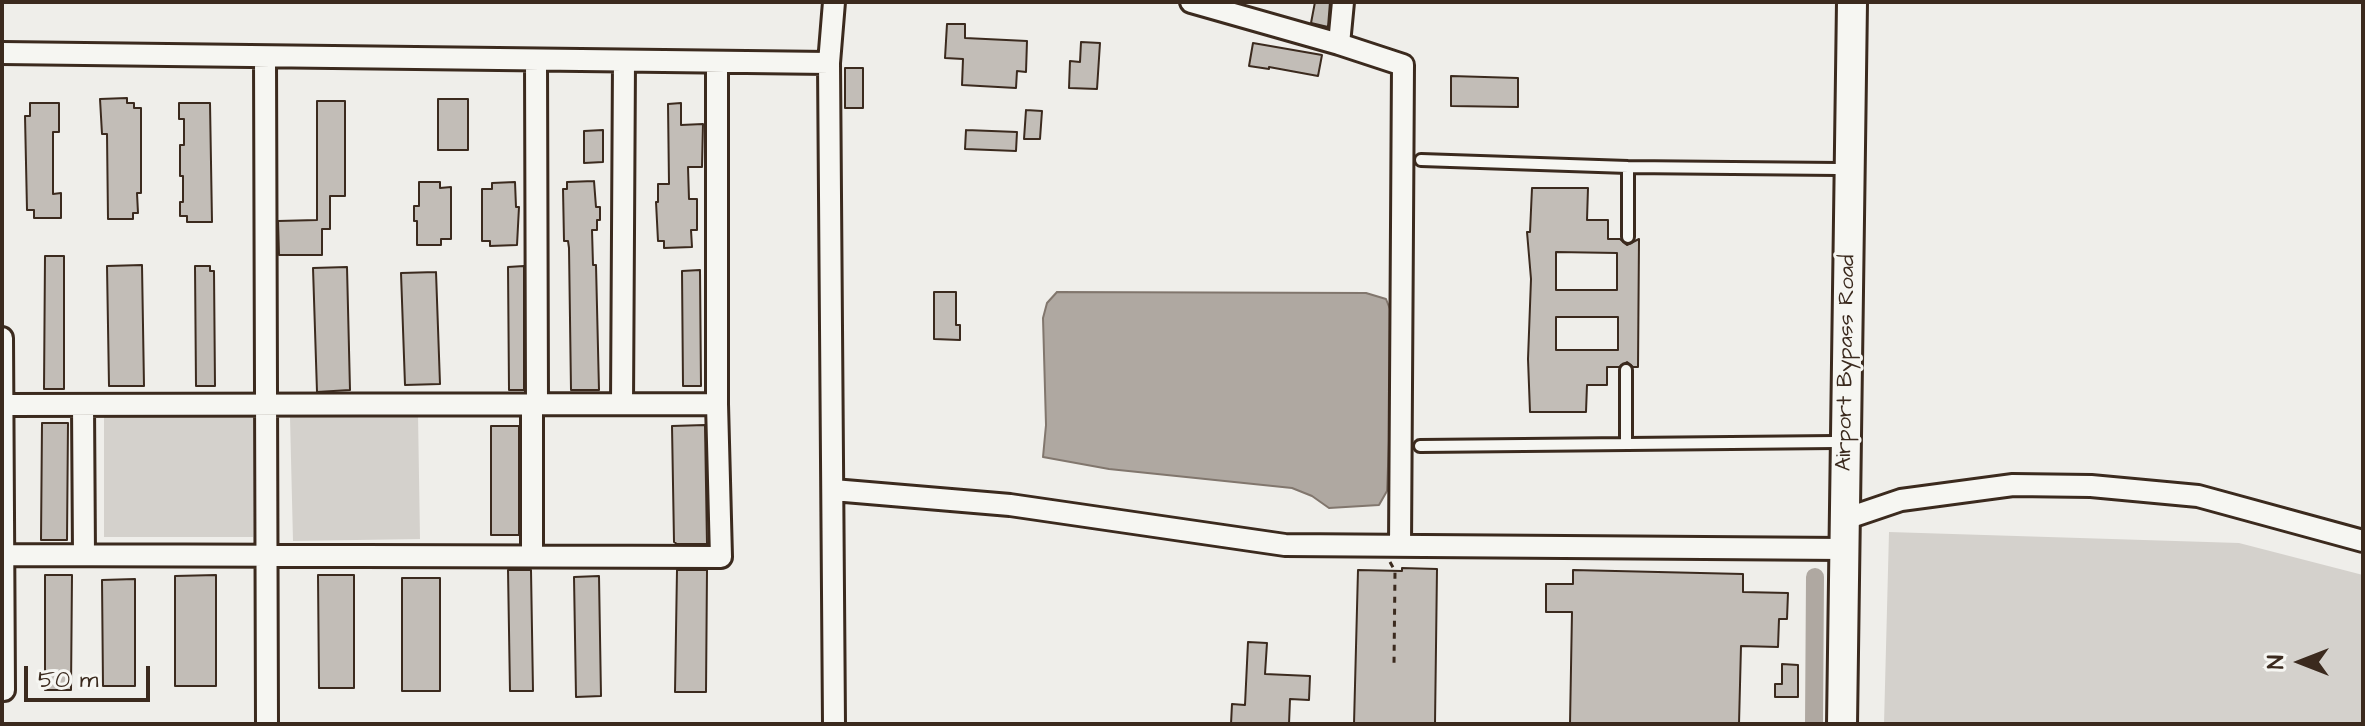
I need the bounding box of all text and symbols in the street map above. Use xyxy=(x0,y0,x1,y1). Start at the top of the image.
street label: Airport Bypass Road xyxy=(1832,254,1862,472)
north arrow xyxy=(2261,622,2341,702)
scale bar xyxy=(28,650,154,700)
text: N xyxy=(2261,655,2292,669)
text: 50 m xyxy=(38,663,98,697)

